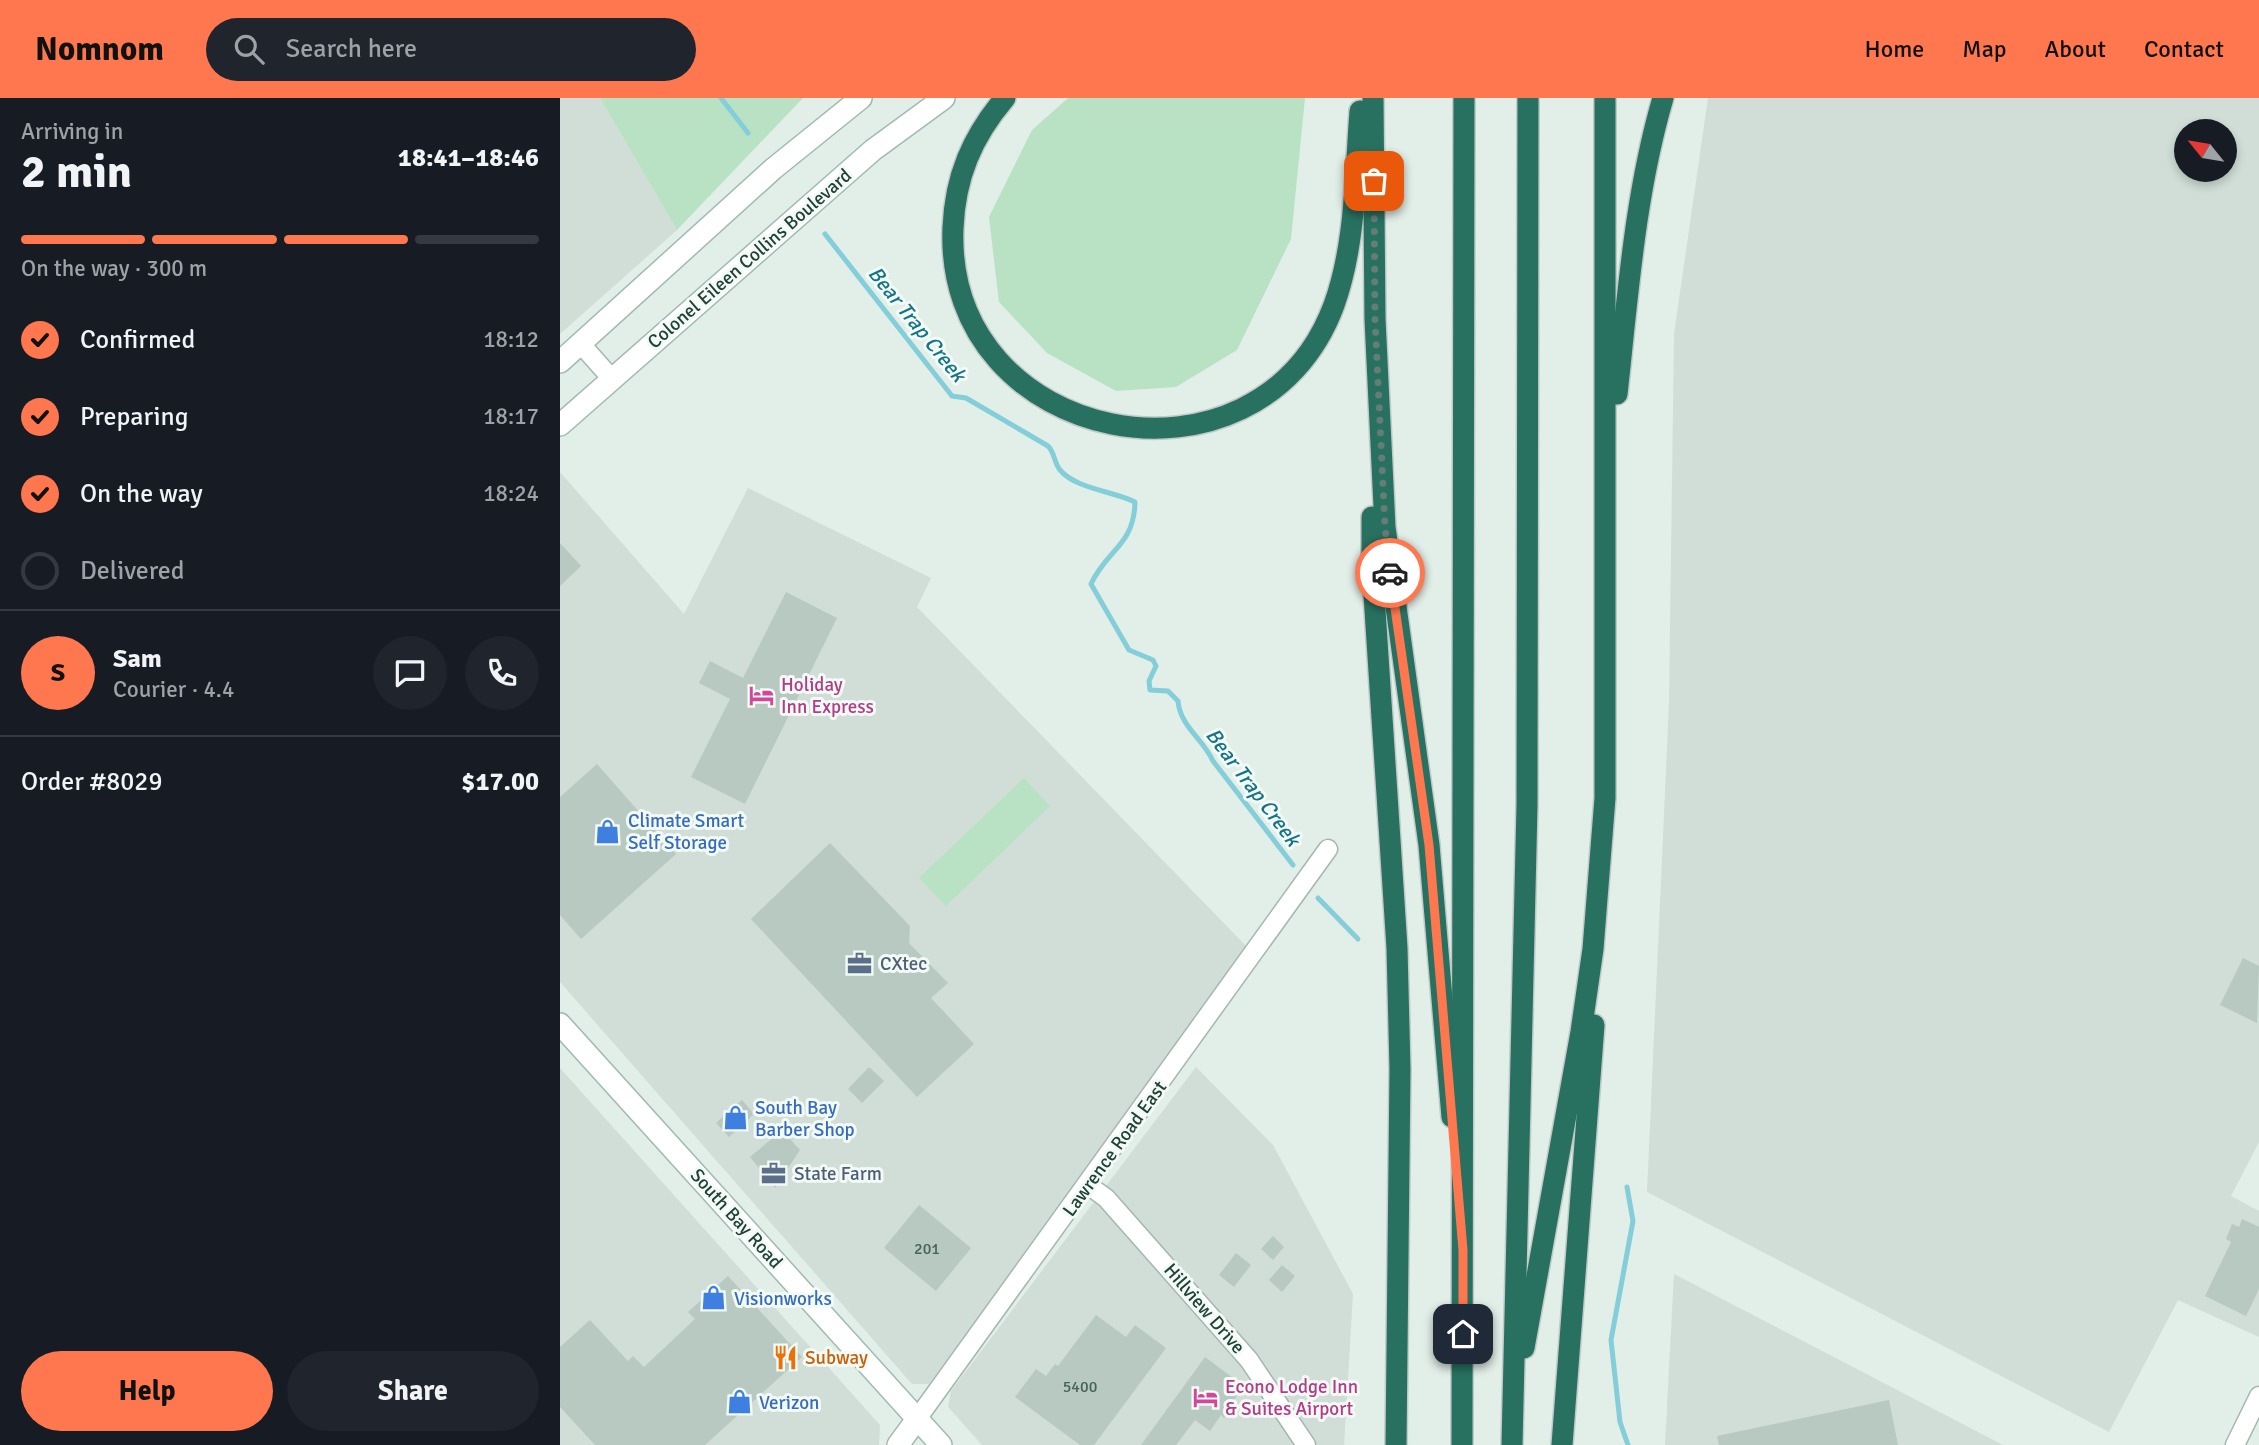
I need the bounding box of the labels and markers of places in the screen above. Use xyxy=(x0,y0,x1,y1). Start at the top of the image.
pin xyxy=(1344,151,1404,211)
place label: Holiday Inn Express xyxy=(781,673,874,719)
hotel icon: Holiday Inn Express xyxy=(747,681,775,709)
place label: Climate Smart Self Storage xyxy=(628,809,745,855)
shop icon: Climate Smart Self Storage xyxy=(594,817,622,845)
office icon: CXtec xyxy=(846,949,874,977)
place label: CXtec xyxy=(880,952,927,976)
place label: South Bay Barber Shop xyxy=(755,1096,855,1142)
shop icon: South Bay Barber Shop xyxy=(721,1104,749,1132)
office icon: State Farm xyxy=(760,1159,788,1187)
place label: State Farm xyxy=(794,1162,882,1186)
shop icon: Visionworks xyxy=(700,1284,728,1312)
place label: Visionworks xyxy=(734,1287,832,1311)
pin xyxy=(1433,1304,1493,1364)
restaurant icon: Subway xyxy=(771,1343,799,1371)
place label: Subway xyxy=(805,1346,868,1370)
place label: Econo Lodge Inn & Suites Airport xyxy=(1225,1375,1358,1421)
hotel icon: Econo Lodge Inn & Suites Airport xyxy=(1191,1383,1219,1411)
shop icon: Verizon xyxy=(725,1388,753,1416)
place label: Verizon xyxy=(759,1391,819,1415)

